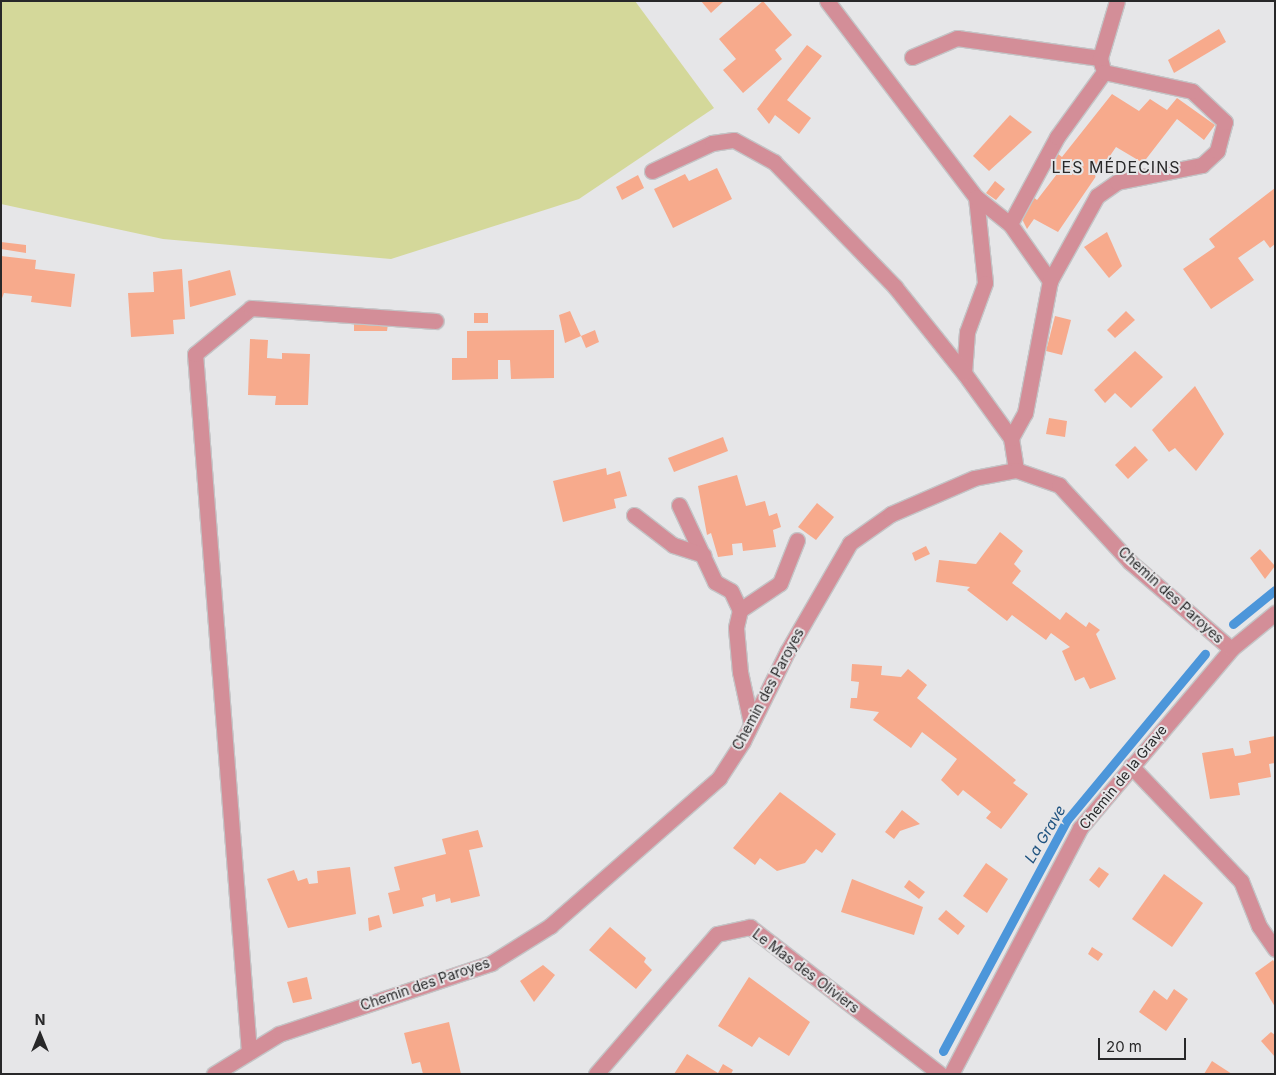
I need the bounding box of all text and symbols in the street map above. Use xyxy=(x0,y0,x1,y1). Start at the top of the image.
district label: LES MÉDECINS xyxy=(1050,157,1182,177)
street label: Chemin des Paroyes xyxy=(1115,543,1227,647)
street label: Chemin des Paroyes xyxy=(729,625,807,753)
street label: Chemin de la Grave xyxy=(1076,721,1170,833)
water label: La Grave xyxy=(1021,802,1069,866)
street label: Le Mas des Oliviers xyxy=(749,925,863,1017)
street label: Chemin des Paroyes xyxy=(358,954,492,1014)
north arrow xyxy=(15,1010,65,1060)
text: N xyxy=(35,1011,45,1028)
scale bar xyxy=(1101,1028,1188,1060)
text: 20 m xyxy=(1106,1037,1142,1056)

